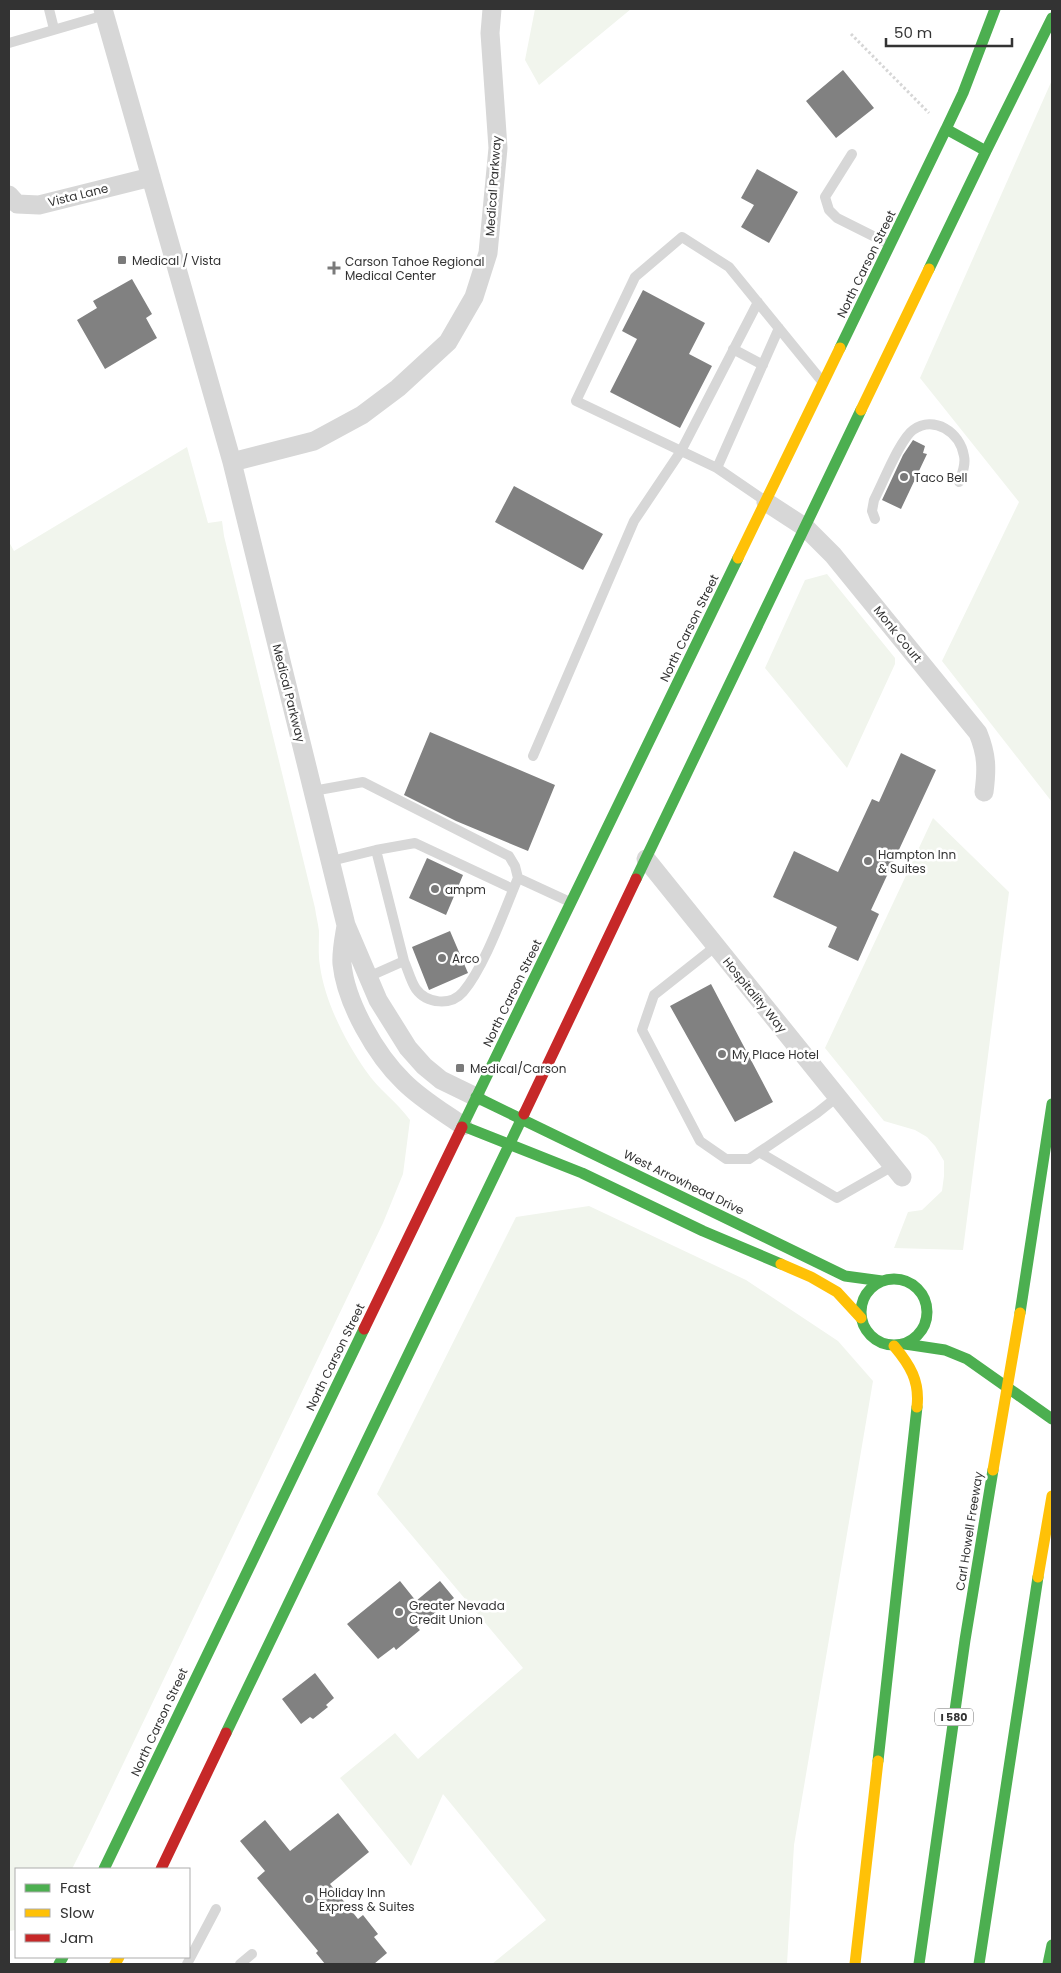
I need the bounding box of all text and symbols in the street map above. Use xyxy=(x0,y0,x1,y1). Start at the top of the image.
scale bar xyxy=(886,15,1012,47)
text: 50 m xyxy=(894,22,932,43)
street label: Medical Parkway xyxy=(481,135,505,237)
street label: Vista Lane xyxy=(46,179,110,211)
street label: North Carson Street xyxy=(833,207,899,321)
place label: Medical / Vista xyxy=(132,252,221,269)
place label: Carson Tahoe Regional Medical Center xyxy=(345,253,485,284)
marker: Medical / Vista xyxy=(116,254,128,266)
marker: Carson Tahoe Regional Medical Center xyxy=(327,261,341,275)
place label: Taco Bell xyxy=(914,469,968,486)
marker: Taco Bell xyxy=(898,471,910,483)
street label: North Carson Street xyxy=(656,571,722,685)
street label: Monk Court xyxy=(870,602,926,666)
street label: Medical Parkway xyxy=(269,642,309,744)
place label: Hampton Inn & Suites xyxy=(878,846,956,877)
marker: Hampton Inn & Suites xyxy=(862,855,874,867)
place label: ampm xyxy=(445,881,486,898)
marker: ampm xyxy=(429,883,441,895)
street label: North Carson Street xyxy=(479,936,545,1050)
place label: Arco xyxy=(452,950,480,967)
marker: Arco xyxy=(436,952,448,964)
street label: Hospitality Way xyxy=(719,954,791,1037)
place label: My Place Hotel xyxy=(732,1046,819,1063)
marker: My Place Hotel xyxy=(716,1048,728,1060)
place label: Medical/Carson xyxy=(470,1060,566,1077)
marker: Medical/Carson xyxy=(454,1062,466,1074)
street label: West Arrowhead Drive xyxy=(621,1145,747,1219)
street label: North Carson Street xyxy=(302,1300,368,1414)
street label: Carl Howell Freeway xyxy=(951,1470,987,1592)
place label: Greater Nevada Credit Union xyxy=(409,1597,505,1628)
marker: Greater Nevada Credit Union xyxy=(393,1606,405,1618)
street label: North Carson Street xyxy=(126,1665,192,1779)
road number: I 580 xyxy=(935,1708,973,1725)
legend xyxy=(15,1868,190,1958)
text: Fast xyxy=(60,1877,91,1898)
place label: Holiday Inn Express & Suites xyxy=(319,1884,415,1915)
marker: Holiday Inn Express & Suites xyxy=(303,1893,315,1905)
text: Slow xyxy=(60,1902,95,1923)
text: Jam xyxy=(60,1927,94,1948)

